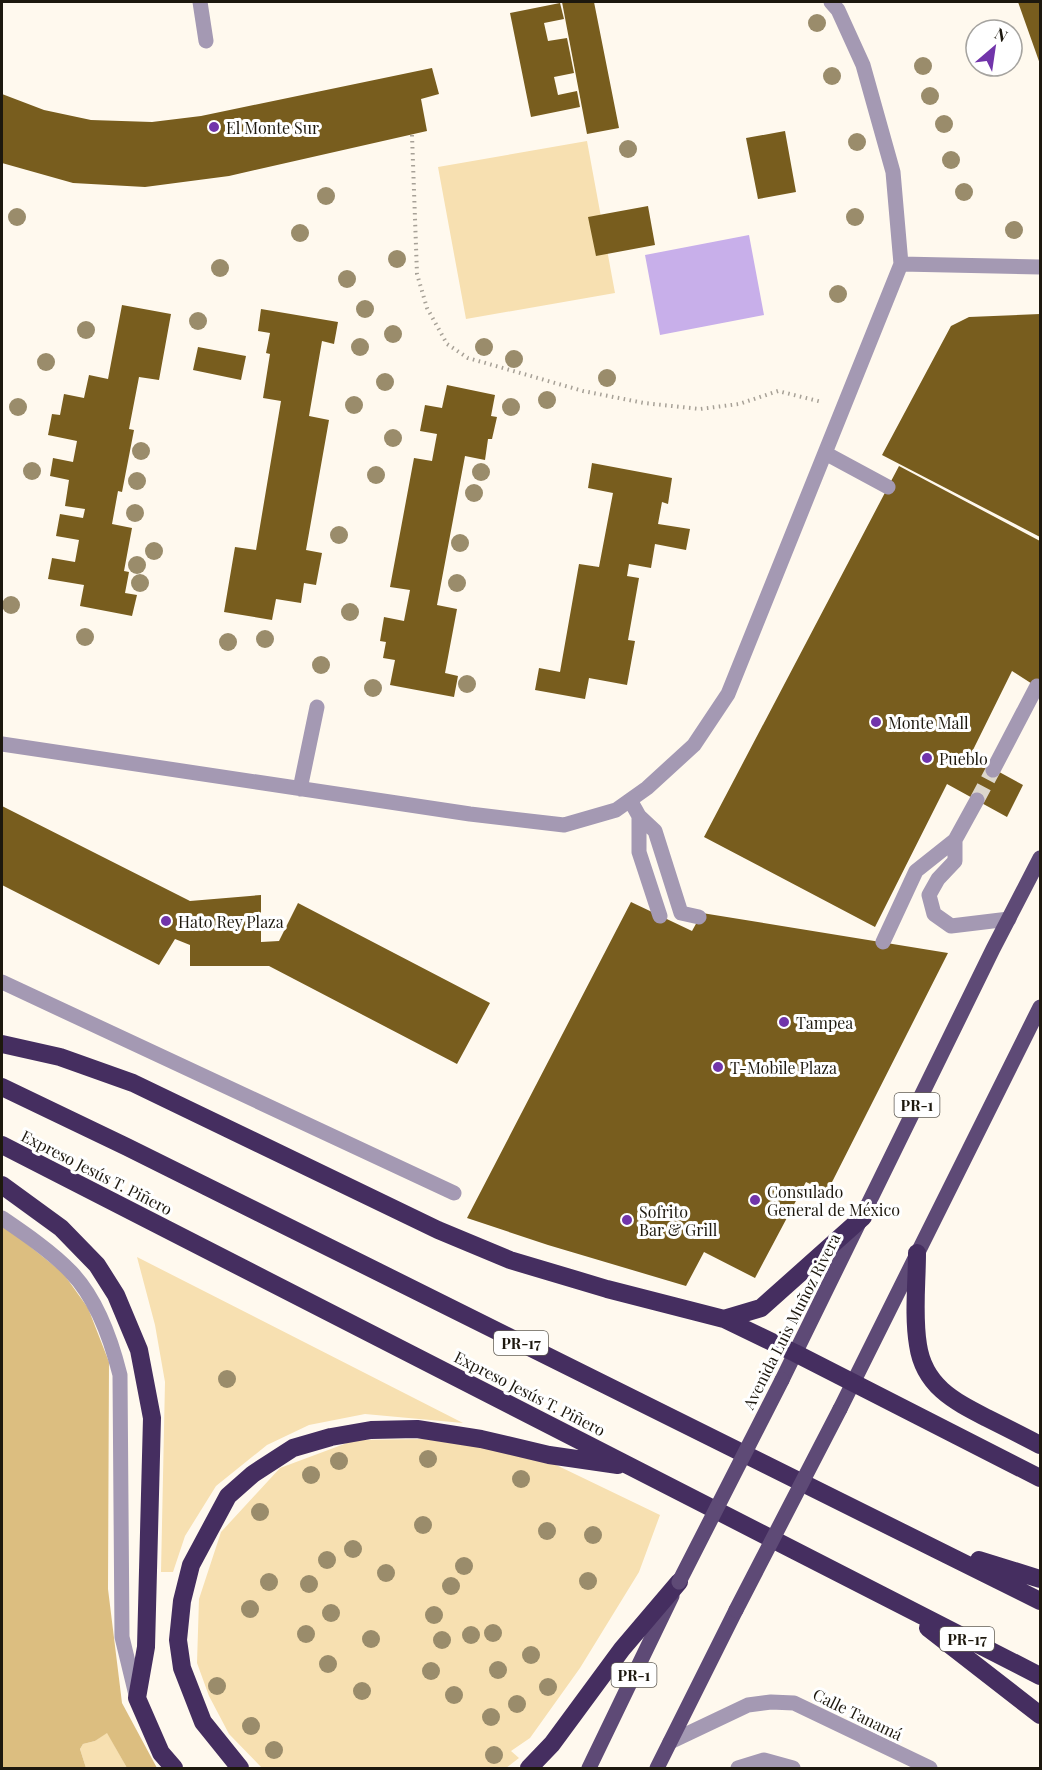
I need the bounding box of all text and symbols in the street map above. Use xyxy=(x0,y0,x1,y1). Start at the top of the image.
north arrow xyxy=(964,18,1024,78)
text: N xyxy=(991,22,1012,47)
place label: El Monte Sur xyxy=(226,117,319,138)
marker: El Monte Sur xyxy=(207,120,221,134)
place label: Monte Mall xyxy=(888,712,969,733)
marker: Monte Mall xyxy=(869,715,883,729)
place label: Pueblo xyxy=(939,748,988,769)
marker: Pueblo xyxy=(920,751,934,765)
place label: Hato Rey Plaza xyxy=(178,911,284,932)
marker: Hato Rey Plaza xyxy=(159,914,173,928)
place label: Tampea xyxy=(796,1012,853,1033)
marker: Tampea xyxy=(777,1015,791,1029)
place label: T-Mobile Plaza xyxy=(730,1057,837,1078)
marker: T-Mobile Plaza xyxy=(711,1060,725,1074)
road number: PR-1 xyxy=(894,1093,940,1117)
street label: Expreso Jesús T. Piñero xyxy=(18,1125,176,1219)
place label: Consulado General de México xyxy=(767,1181,900,1220)
marker: Consulado General de México xyxy=(748,1193,762,1207)
place label: Sofrito Bar & Grill xyxy=(639,1201,718,1240)
marker: Sofrito Bar & Grill xyxy=(620,1213,634,1227)
street label: Avenida Luis Muñoz Rivera xyxy=(737,1230,845,1413)
road number: PR-17 xyxy=(494,1331,548,1355)
street label: Expreso Jesús T. Piñero xyxy=(451,1346,609,1440)
road number: PR-17 xyxy=(940,1627,994,1651)
road number: PR-1 xyxy=(612,1663,656,1687)
street label: Calle Tanamá xyxy=(810,1683,906,1745)

